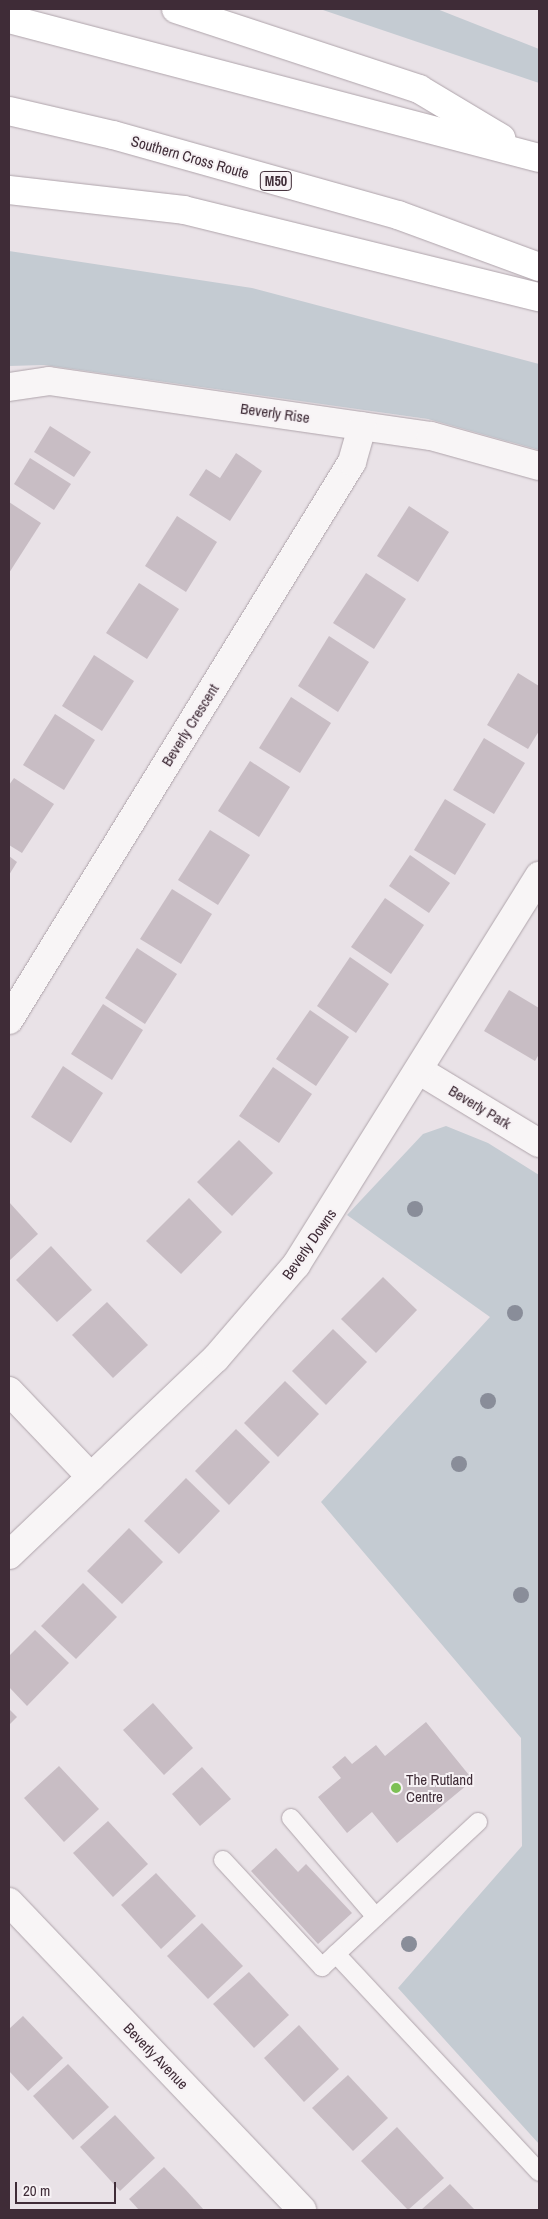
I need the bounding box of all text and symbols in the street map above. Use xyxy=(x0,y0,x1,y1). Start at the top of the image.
street label: Southern Cross Route xyxy=(129,132,251,182)
road number: M50 xyxy=(260,170,292,192)
street label: Beverly Rise xyxy=(239,399,311,427)
street label: Beverly Crescent xyxy=(158,681,222,769)
street label: Beverly Park xyxy=(445,1081,515,1133)
street label: Beverly Downs xyxy=(278,1205,340,1283)
place label: The Rutland Centre xyxy=(406,1770,473,1805)
marker: The Rutland Centre xyxy=(390,1782,402,1794)
street label: Beverly Avenue xyxy=(120,2019,192,2093)
scale bar xyxy=(18,2172,119,2204)
text: 20 m xyxy=(23,2180,50,2201)

